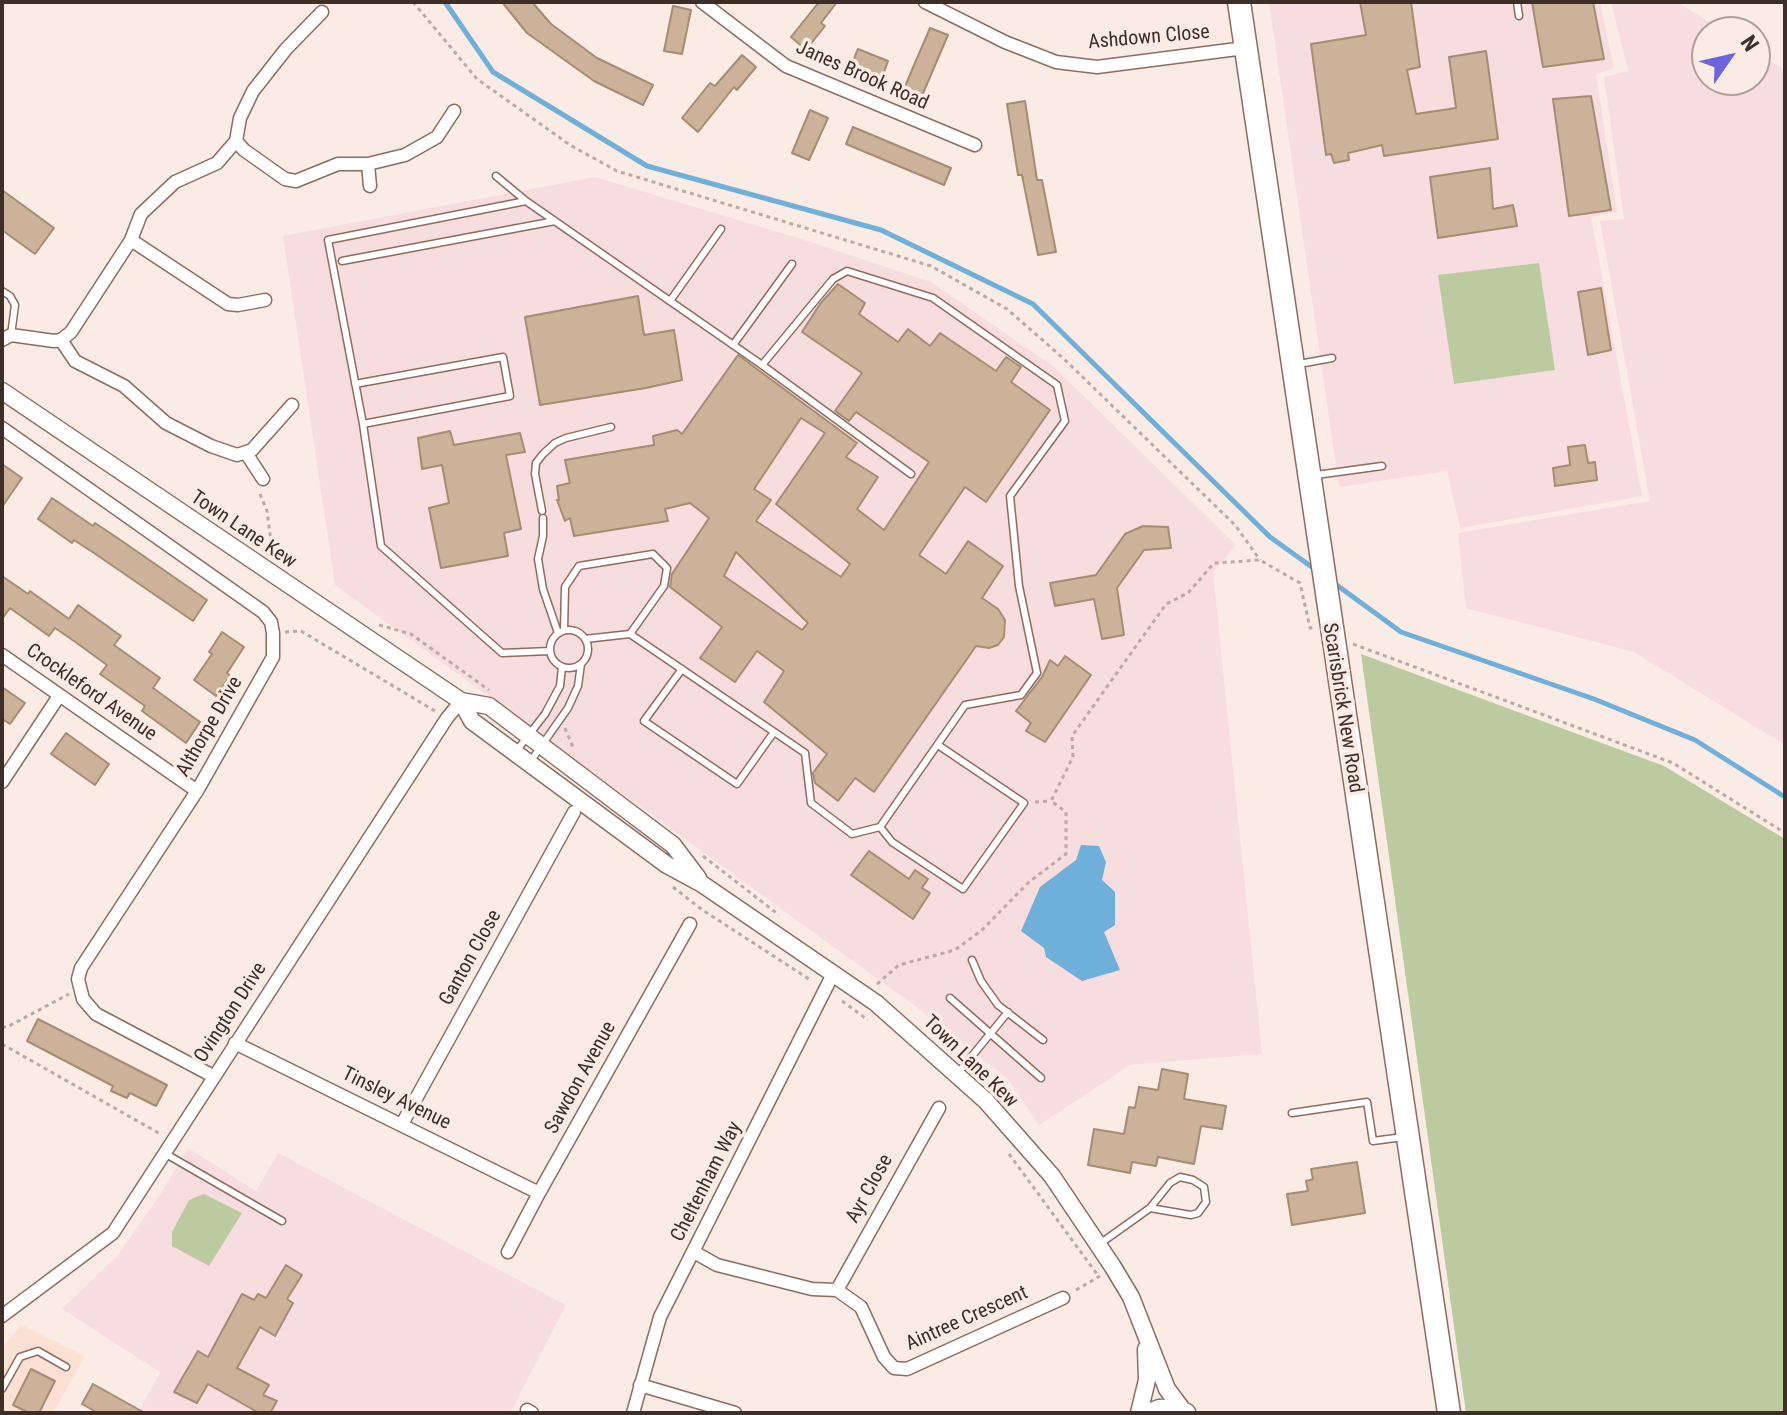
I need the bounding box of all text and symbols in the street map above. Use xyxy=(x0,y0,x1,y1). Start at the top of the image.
north arrow xyxy=(1691,16,1771,96)
street label: Ashdown Close xyxy=(1087,21,1211,55)
text: N xyxy=(1736,31,1764,56)
street label: Janes Brook Road xyxy=(792,36,932,116)
street label: Town Lane Kew xyxy=(185,486,301,574)
street label: Scarisbrick New Road xyxy=(1317,621,1367,795)
street label: Crockleford Avenue xyxy=(21,639,161,747)
street label: Althorpe Drive xyxy=(172,673,248,781)
street label: Ganton Close xyxy=(435,906,507,1010)
street label: Ovington Drive xyxy=(190,958,272,1068)
street label: Town Lane Kew xyxy=(918,1011,1022,1113)
street label: Sawdon Avenue xyxy=(540,1018,622,1138)
street label: Tinsley Avenue xyxy=(338,1062,454,1136)
street label: Cheltenham Way xyxy=(666,1118,748,1246)
street label: Ayr Close xyxy=(841,1151,899,1227)
street label: Aintree Crescent xyxy=(902,1281,1032,1357)

